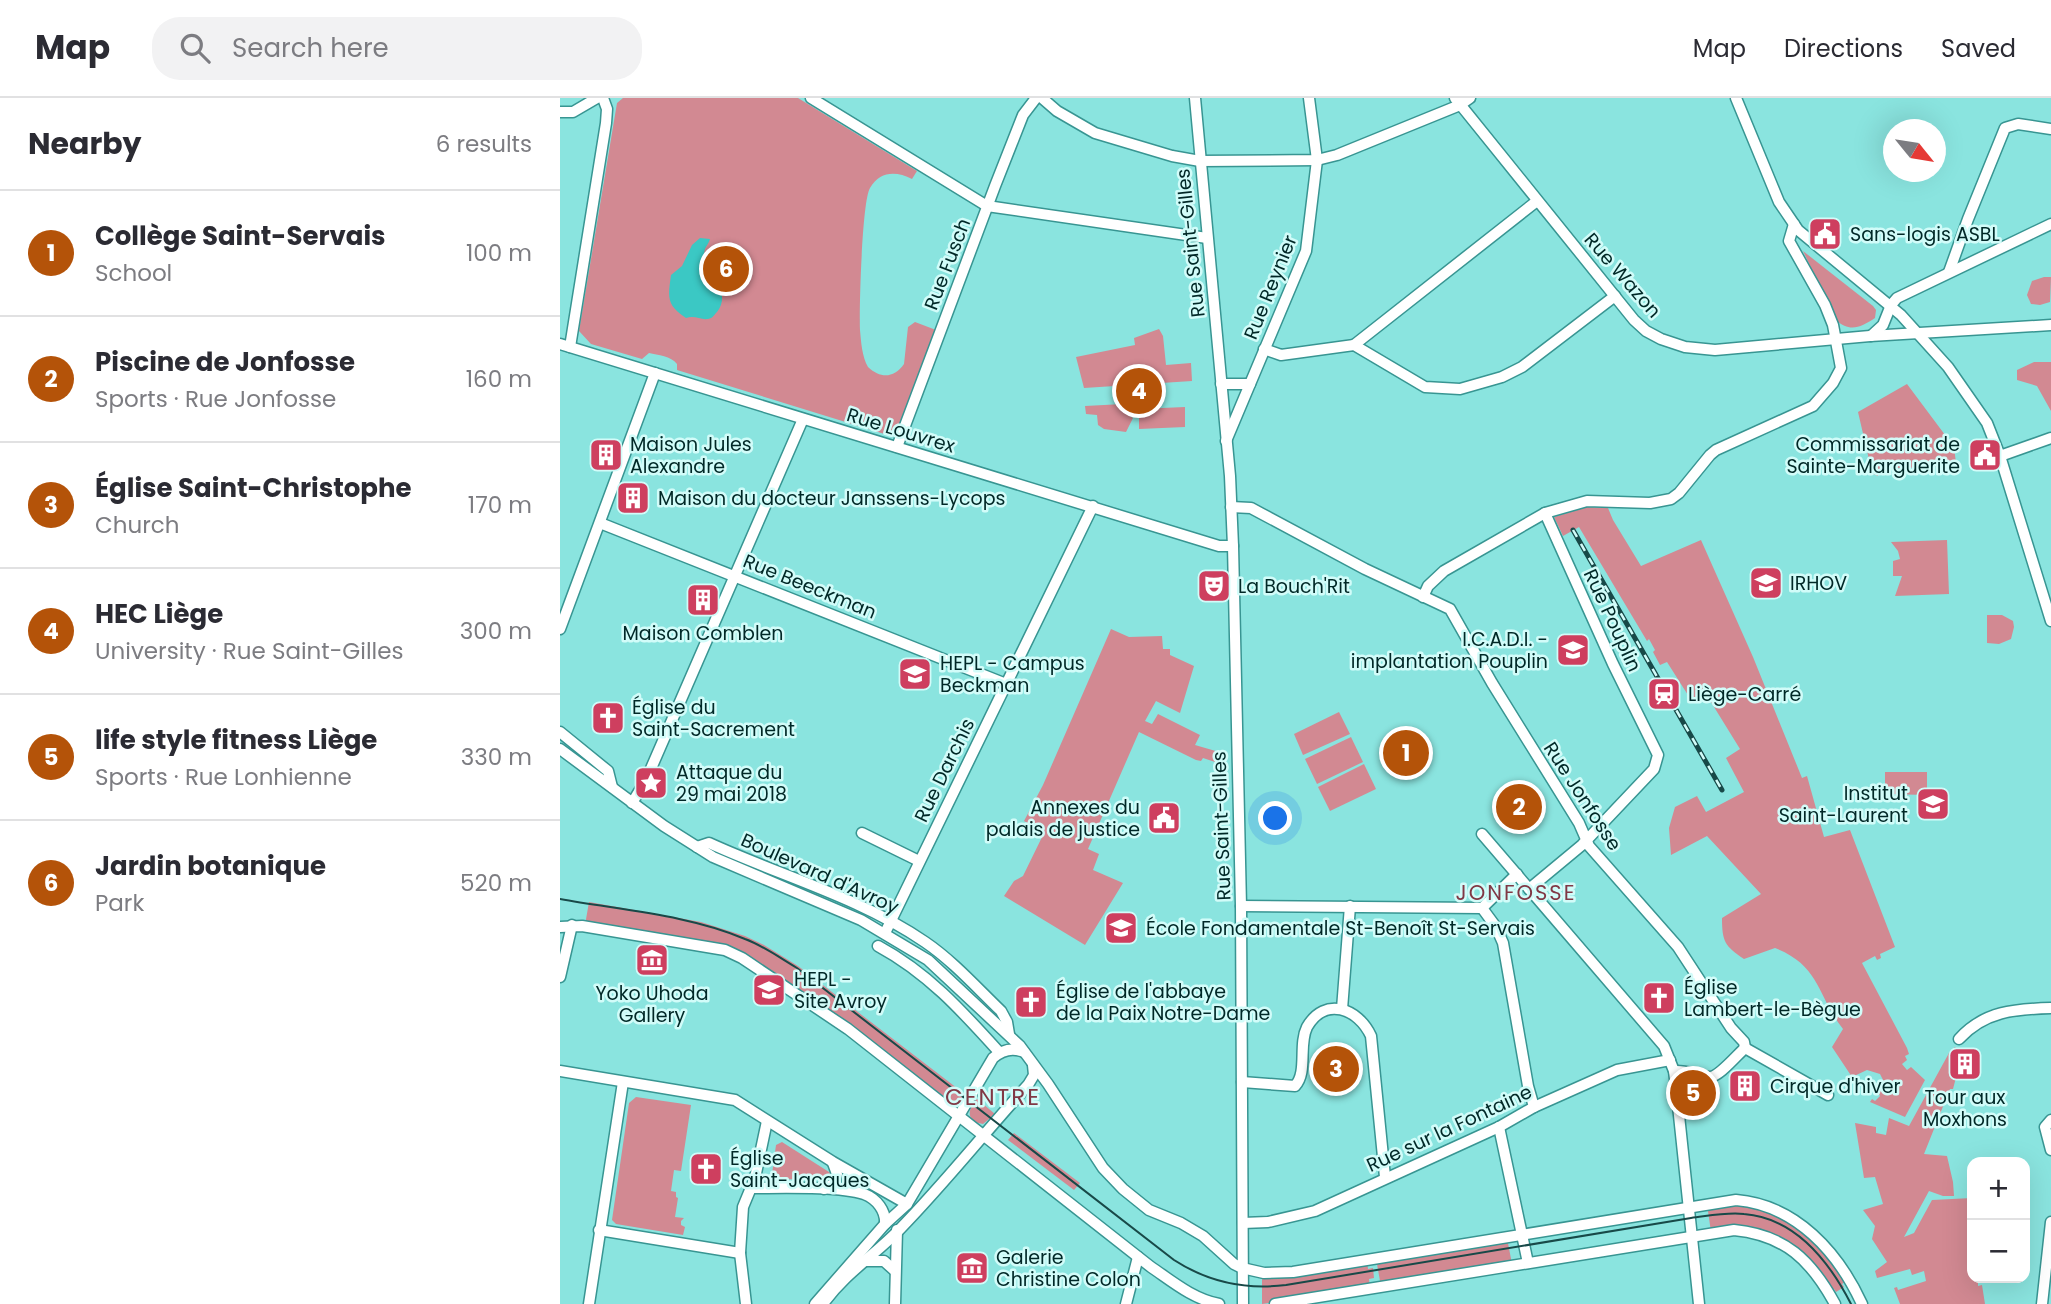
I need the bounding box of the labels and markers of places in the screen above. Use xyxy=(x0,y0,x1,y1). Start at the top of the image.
public building icon: Sans-logis ASBL xyxy=(1806,215,1844,253)
place label: Sans-logis ASBL xyxy=(1850,221,2000,248)
pin: 6 xyxy=(703,243,749,295)
pin: 4 xyxy=(1116,365,1162,417)
place label: Maison Jules Alexandre xyxy=(630,431,752,480)
place label: Commissariat de Sainte-Marguerite xyxy=(1786,431,1960,480)
building icon: Maison Jules Alexandre xyxy=(587,436,625,474)
public building icon: Commissariat de Sainte-Marguerite xyxy=(1966,436,2004,474)
building icon: Maison du docteur Janssens-Lycops xyxy=(614,479,652,517)
place label: Maison du docteur Janssens-Lycops xyxy=(658,485,1005,512)
school or university icon: IRHOV xyxy=(1747,564,1785,602)
theatre icon: La Bouch'Rit xyxy=(1195,567,1233,605)
place label: IRHOV xyxy=(1790,570,1847,597)
place label: La Bouch'Rit xyxy=(1238,573,1350,600)
building icon: Maison Comblen xyxy=(684,581,722,619)
place label: Maison Comblen xyxy=(622,620,784,647)
place label: I.C.A.D.I. - implantation Pouplin xyxy=(1351,626,1548,675)
school or university icon: I.C.A.D.I. - implantation Pouplin xyxy=(1554,631,1592,669)
place label: HEPL - Campus Beckman xyxy=(940,650,1085,699)
school or university icon: HEPL - Campus Beckman xyxy=(896,655,934,693)
station icon: Liège-Carré xyxy=(1645,675,1683,713)
place label: Liège-Carré xyxy=(1688,681,1801,708)
place label: Église du Saint-Sacrement xyxy=(632,694,795,743)
church icon: Église du Saint-Sacrement xyxy=(589,699,627,737)
pin: 1 xyxy=(1383,727,1429,779)
place label: Attaque du 29 mai 2018 xyxy=(676,759,787,808)
place icon: Attaque du 29 mai 2018 xyxy=(632,764,670,802)
place label: Institut Saint-Laurent xyxy=(1779,780,1908,829)
pin: 2 xyxy=(1496,781,1542,833)
school or university icon: Institut Saint-Laurent xyxy=(1914,785,1952,823)
place label: Annexes du palais de justice xyxy=(986,794,1140,843)
public building icon: Annexes du palais de justice xyxy=(1145,799,1183,837)
school or university icon: École Fondamentale St-Benoît St-Servais xyxy=(1102,909,1140,947)
place label: École Fondamentale St-Benoît St-Servais xyxy=(1146,915,1535,942)
museum icon: Yoko Uhoda Gallery xyxy=(633,941,671,979)
place label: HEPL - Site Avroy xyxy=(794,966,887,1015)
school or university icon: HEPL - Site Avroy xyxy=(750,971,788,1009)
place label: Église Lambert-le-Bègue xyxy=(1684,974,1861,1023)
place label: Église de l'abbaye de la Paix Notre-Dame xyxy=(1056,978,1270,1027)
church icon: Église Lambert-le-Bègue xyxy=(1640,979,1678,1017)
place label: Yoko Uhoda Gallery xyxy=(595,980,709,1029)
church icon: Église de l'abbaye de la Paix Notre-Dame xyxy=(1012,983,1050,1021)
pin: 3 xyxy=(1313,1043,1359,1095)
building icon: Tour aux Moxhons xyxy=(1946,1045,1984,1083)
pin: 5 xyxy=(1670,1067,1716,1119)
building icon: Cirque d'hiver xyxy=(1726,1067,1764,1105)
place label: Cirque d'hiver xyxy=(1770,1073,1901,1100)
place label: Tour aux Moxhons xyxy=(1923,1084,2007,1133)
place label: Église Saint-Jacques xyxy=(730,1145,869,1194)
church icon: Église Saint-Jacques xyxy=(687,1150,725,1188)
place label: Galerie Christine Colon xyxy=(996,1244,1141,1293)
museum icon: Galerie Christine Colon xyxy=(953,1249,991,1287)

